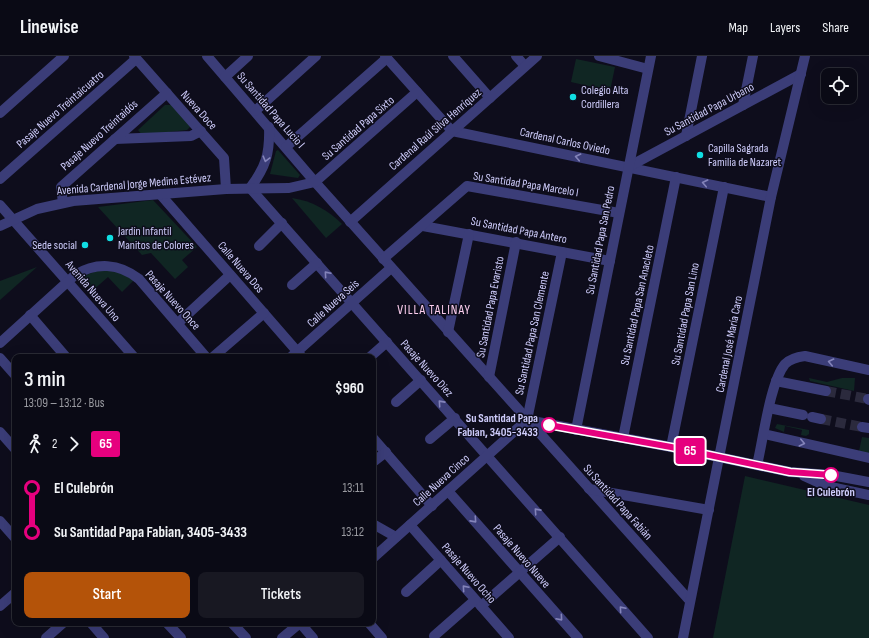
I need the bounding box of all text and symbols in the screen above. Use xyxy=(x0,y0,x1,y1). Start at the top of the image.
text: Linewise xyxy=(20,16,79,39)
text: Map xyxy=(728,19,748,36)
text: Layers xyxy=(770,19,800,36)
text: Share xyxy=(822,19,849,36)
street label: Pasaje Nuevo Treintaicuatro xyxy=(14,67,107,151)
map controls xyxy=(821,68,857,104)
button: locate xyxy=(821,68,857,104)
street label: Su Santidad Papa Lucio I xyxy=(233,69,308,152)
street label: Su Santidad Papa Urbano xyxy=(662,79,757,139)
place label: Colegio Alta Cordillera xyxy=(581,83,629,112)
street label: Cardenal Raúl Silva Henríquez xyxy=(386,85,485,174)
street label: Nueva Doce xyxy=(177,88,220,133)
marker: Colegio Alta Cordillera xyxy=(568,92,578,102)
street label: Su Santidad Papa Sixto xyxy=(319,93,398,164)
street label: Pasaje Nuevo Treintaidós xyxy=(58,97,141,174)
street label: Cardenal Carlos Oviedo xyxy=(518,125,611,158)
place label: Capilla Sagrada Familia de Nazaret xyxy=(708,141,782,170)
marker: Capilla Sagrada Familia de Nazaret xyxy=(695,150,705,160)
one-way arrow xyxy=(575,153,581,161)
one-way arrow xyxy=(262,156,271,163)
street label: Su Santidad Papa Marcelo I xyxy=(472,169,580,200)
street label: Avenida Cardenal Jorge Medina Estévez xyxy=(55,170,212,199)
one-way arrow xyxy=(702,179,708,188)
street label: Su Santidad Papa San Pedro xyxy=(583,184,618,296)
street label: Su Santidad Papa Antero xyxy=(470,214,568,247)
place label: Jardín Infantil Manitos de Colores xyxy=(117,224,194,253)
marker: Jardín Infantil Manitos de Colores xyxy=(105,233,115,243)
place label: Sede social xyxy=(32,238,77,253)
street label: Calle Nueva Dos xyxy=(214,238,267,296)
marker: Sede social xyxy=(80,240,90,250)
street label: Su Santidad Papa San Anacleto xyxy=(617,243,658,367)
street label: Su Santidad Papa Evaristo xyxy=(473,255,508,359)
street label: Avenida Nueva Uno xyxy=(61,257,123,325)
street label: Su Santidad Papa San Lino xyxy=(668,262,703,367)
street label: Pasaje Nuevo Once xyxy=(142,267,203,333)
street label: Su Santidad Papa San Clemente xyxy=(512,270,553,396)
one-way arrow xyxy=(325,272,332,279)
street label: Calle Nueva Seis xyxy=(304,276,362,331)
street label: Cardenal José María Caro xyxy=(713,294,746,394)
district label: VILLA TALINAY xyxy=(397,302,471,318)
street label: Pasaje Nuevo Diez xyxy=(397,337,457,401)
one-way arrow xyxy=(828,358,834,366)
text: 3 min xyxy=(24,366,65,393)
text: $960 xyxy=(335,379,364,398)
text: 13:09 – 13:12 · Bus xyxy=(24,395,104,411)
one-way arrow xyxy=(439,401,446,408)
place label: Su Santidad Papa Fabian, 3405-3433 xyxy=(458,411,538,440)
marker: Su Santidad Papa Fabian, 3405-3433 xyxy=(541,417,557,433)
icon: walk xyxy=(24,433,46,455)
icon: forward xyxy=(63,433,85,455)
text: 65 xyxy=(99,435,112,452)
text: 2 xyxy=(52,436,57,452)
line badge: 65 xyxy=(672,438,708,464)
one-way arrow xyxy=(798,438,805,447)
text: 65 xyxy=(684,442,696,459)
street label: Calle Nueva Cinco xyxy=(410,451,473,510)
street label: Su Santidad Papa Fabián xyxy=(580,461,655,543)
marker: El Culebrón xyxy=(823,467,839,483)
text: El Culebrón xyxy=(54,479,114,498)
text: 13:11 xyxy=(342,480,364,496)
place label: El Culebrón xyxy=(807,485,855,500)
one-way arrow xyxy=(534,508,541,516)
one-way arrow xyxy=(469,516,476,523)
street label: Pasaje Nuevo Nueve xyxy=(490,521,554,592)
text: Su Santidad Papa Fabian, 3405-3433 xyxy=(54,523,247,542)
text: 13:12 xyxy=(341,524,364,540)
street label: Pasaje Nuevo Ocho xyxy=(438,540,499,607)
button: Start xyxy=(24,572,190,618)
button: Tickets xyxy=(198,572,364,618)
one-way arrow xyxy=(462,585,469,592)
one-way arrow xyxy=(620,606,627,613)
one-way arrow xyxy=(555,613,562,621)

